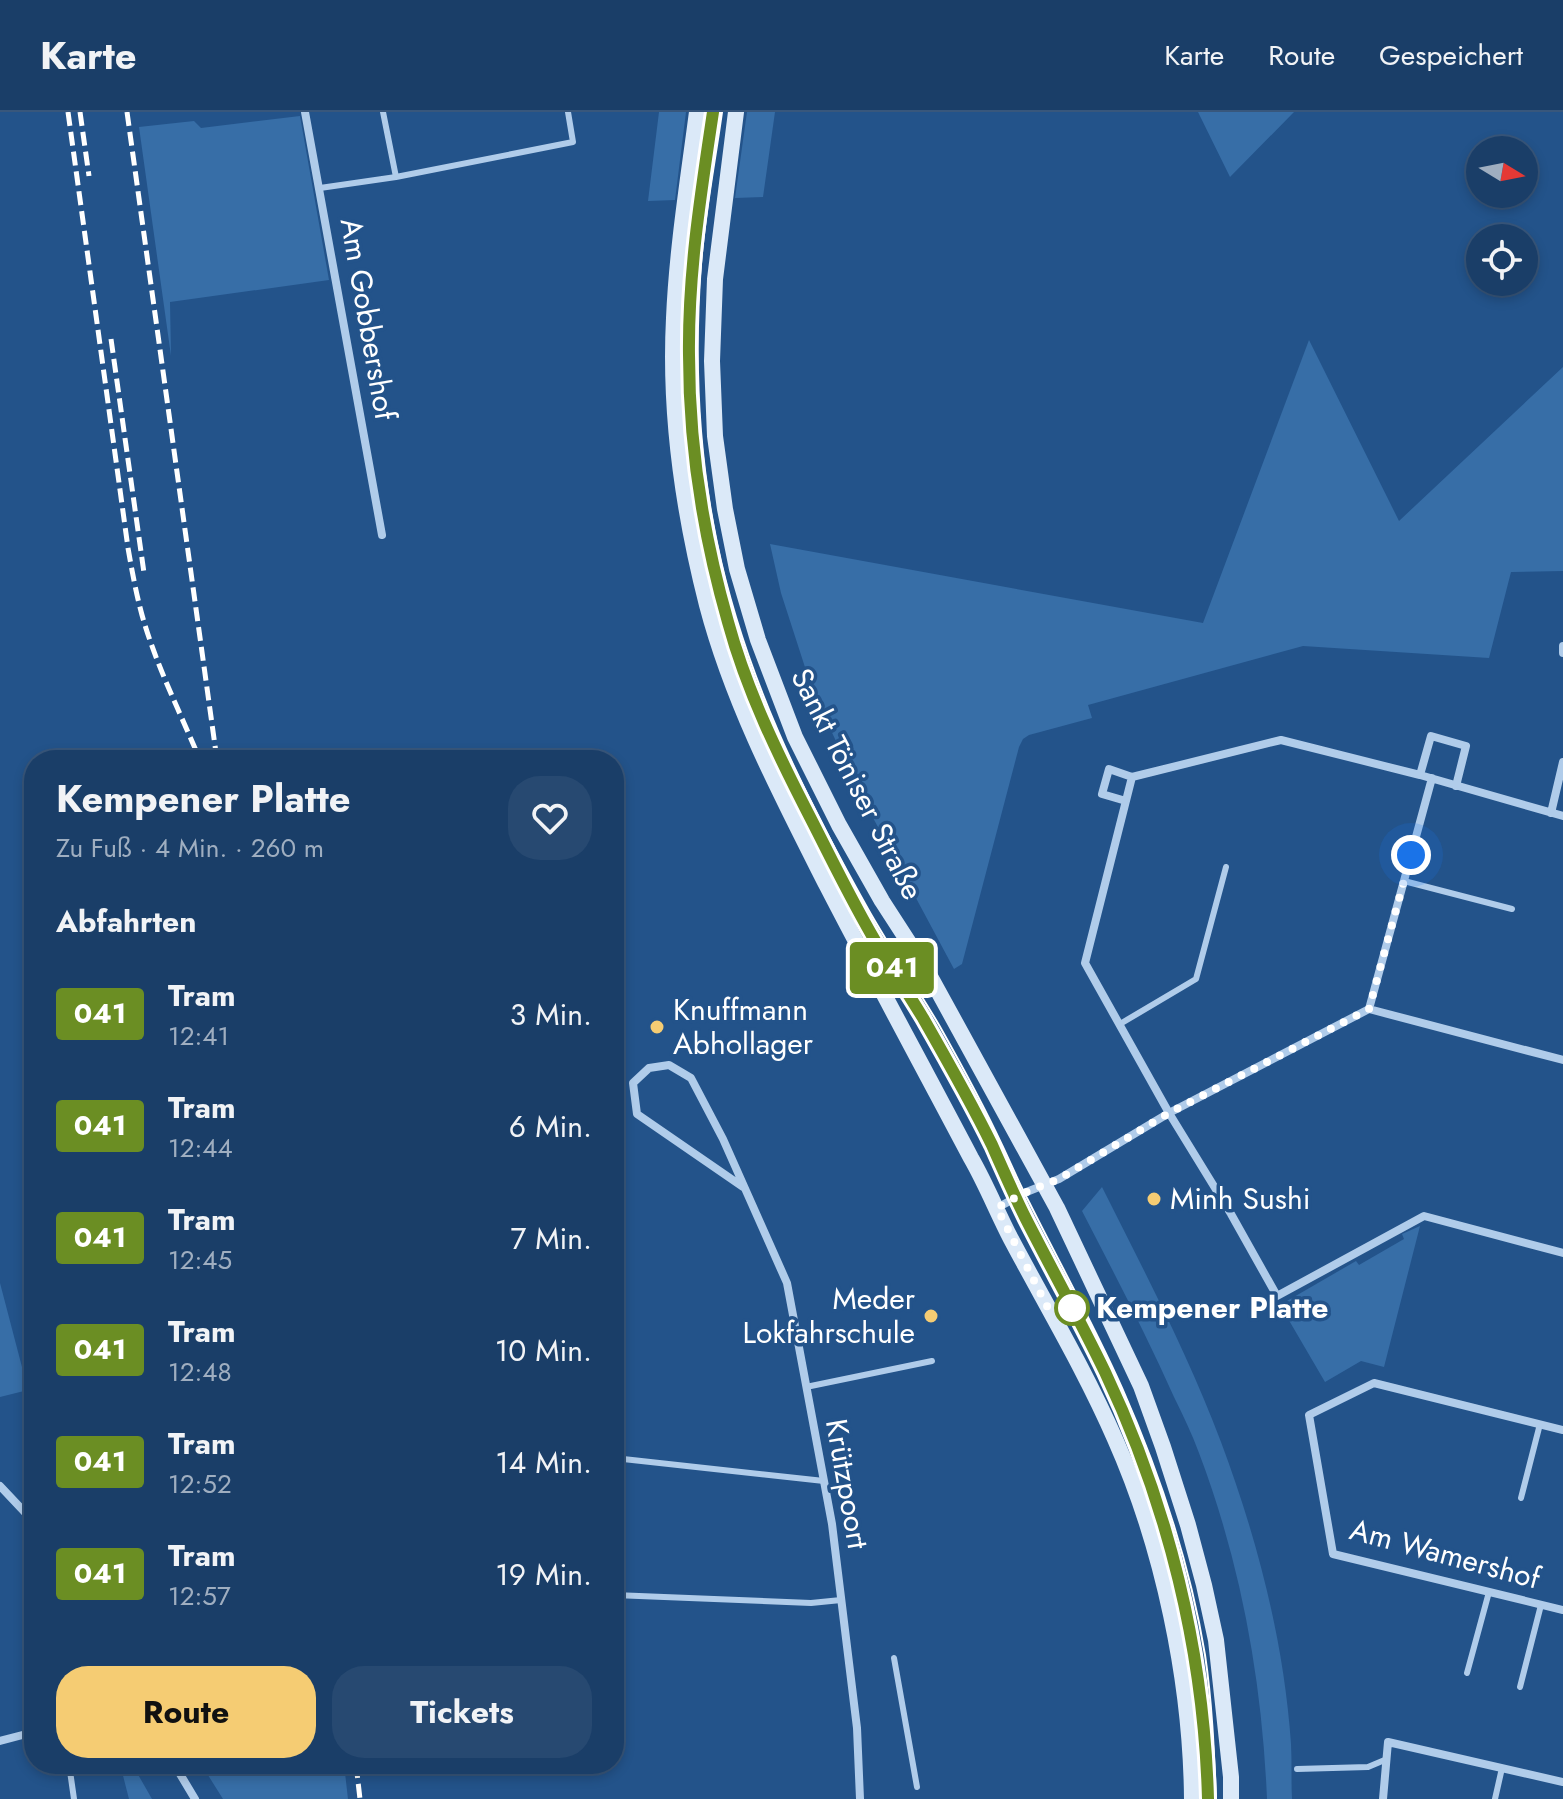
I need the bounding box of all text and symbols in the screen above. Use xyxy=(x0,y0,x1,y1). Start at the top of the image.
text: Karte xyxy=(40,28,137,83)
text: Karte xyxy=(1164,35,1224,76)
text: Route xyxy=(1268,35,1335,76)
text: Gespeichert xyxy=(1379,35,1523,76)
north arrow xyxy=(1466,136,1538,208)
map controls xyxy=(1466,136,1538,296)
street label: Am Gobbershof xyxy=(330,214,408,425)
button: locate xyxy=(1466,224,1538,296)
street label: Sankt Töniser Straße xyxy=(781,661,934,907)
text: Kempener Platte xyxy=(56,771,351,826)
button: heart xyxy=(508,776,592,860)
text: Zu Fuß · 4 Min. · 260 m xyxy=(56,829,324,867)
your location xyxy=(1391,835,1431,875)
text: Abfahrten xyxy=(56,900,196,943)
line badge: 041 xyxy=(846,942,938,994)
text: 041 xyxy=(866,947,918,988)
text: Tram xyxy=(168,974,236,1017)
place label: Knuffmann Abhollager xyxy=(673,988,814,1065)
text: 041 xyxy=(74,993,126,1034)
text: 3 Min. xyxy=(510,993,592,1036)
text: 12:41 xyxy=(168,1017,229,1055)
marker: Knuffmann Abhollager xyxy=(648,1018,666,1036)
text: Tram xyxy=(168,1086,236,1129)
text: 041 xyxy=(74,1105,126,1146)
text: 6 Min. xyxy=(509,1105,592,1148)
text: 12:44 xyxy=(168,1129,233,1167)
place label: Minh Sushi xyxy=(1170,1177,1310,1220)
marker: Minh Sushi xyxy=(1145,1190,1163,1208)
text: Tram xyxy=(168,1198,236,1241)
text: 041 xyxy=(74,1217,126,1258)
text: 7 Min. xyxy=(510,1217,592,1260)
text: 12:45 xyxy=(168,1241,232,1279)
place label: Meder Lokfahrschule xyxy=(743,1277,916,1354)
place label: Kempener Platte xyxy=(1096,1286,1329,1329)
marker: Kempener Platte xyxy=(1055,1291,1089,1325)
marker: Meder Lokfahrschule xyxy=(922,1307,940,1325)
text: Tram xyxy=(168,1310,236,1353)
text: 041 xyxy=(74,1329,126,1370)
text: 10 Min. xyxy=(495,1329,592,1372)
text: 12:48 xyxy=(168,1353,232,1391)
street label: Krützpoort xyxy=(815,1416,880,1553)
text: Tram xyxy=(168,1422,236,1465)
text: 041 xyxy=(74,1441,126,1482)
text: 14 Min. xyxy=(495,1441,592,1484)
text: 12:52 xyxy=(168,1465,232,1503)
street label: Am Wamershof xyxy=(1345,1507,1546,1600)
text: Tram xyxy=(168,1534,236,1577)
text: 041 xyxy=(74,1553,126,1594)
text: 19 Min. xyxy=(495,1553,592,1596)
text: 12:57 xyxy=(168,1577,231,1615)
button: Route xyxy=(56,1666,316,1758)
button: Tickets xyxy=(332,1666,592,1758)

